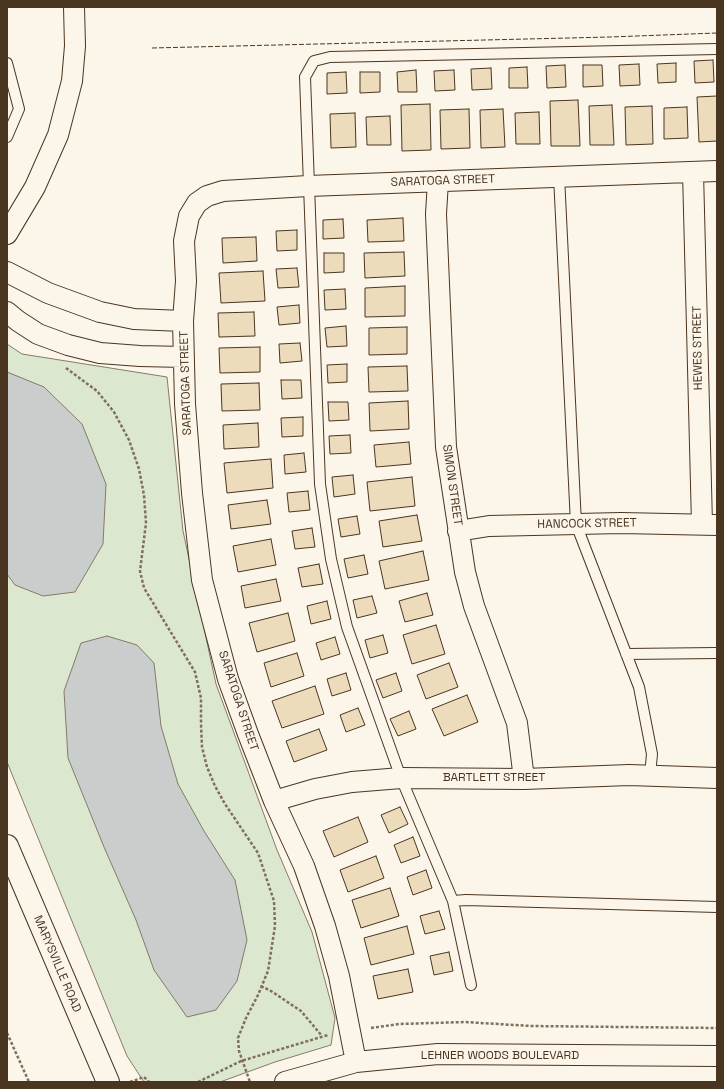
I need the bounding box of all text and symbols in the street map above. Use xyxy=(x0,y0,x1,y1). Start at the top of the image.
street label: SARATOGA STREET xyxy=(390,172,496,190)
street label: HEWES STREET xyxy=(690,306,706,390)
street label: SARATOGA STREET xyxy=(177,330,195,436)
street label: SIMON STREET xyxy=(439,443,465,527)
street label: HANCOCK STREET xyxy=(537,516,637,532)
street label: SARATOGA STREET xyxy=(215,649,261,753)
street label: BARTLETT STREET xyxy=(443,771,545,785)
street label: MARYSVILLE ROAD xyxy=(30,913,84,1015)
street label: LEHNER WOODS BOULEVARD xyxy=(421,1049,579,1063)

